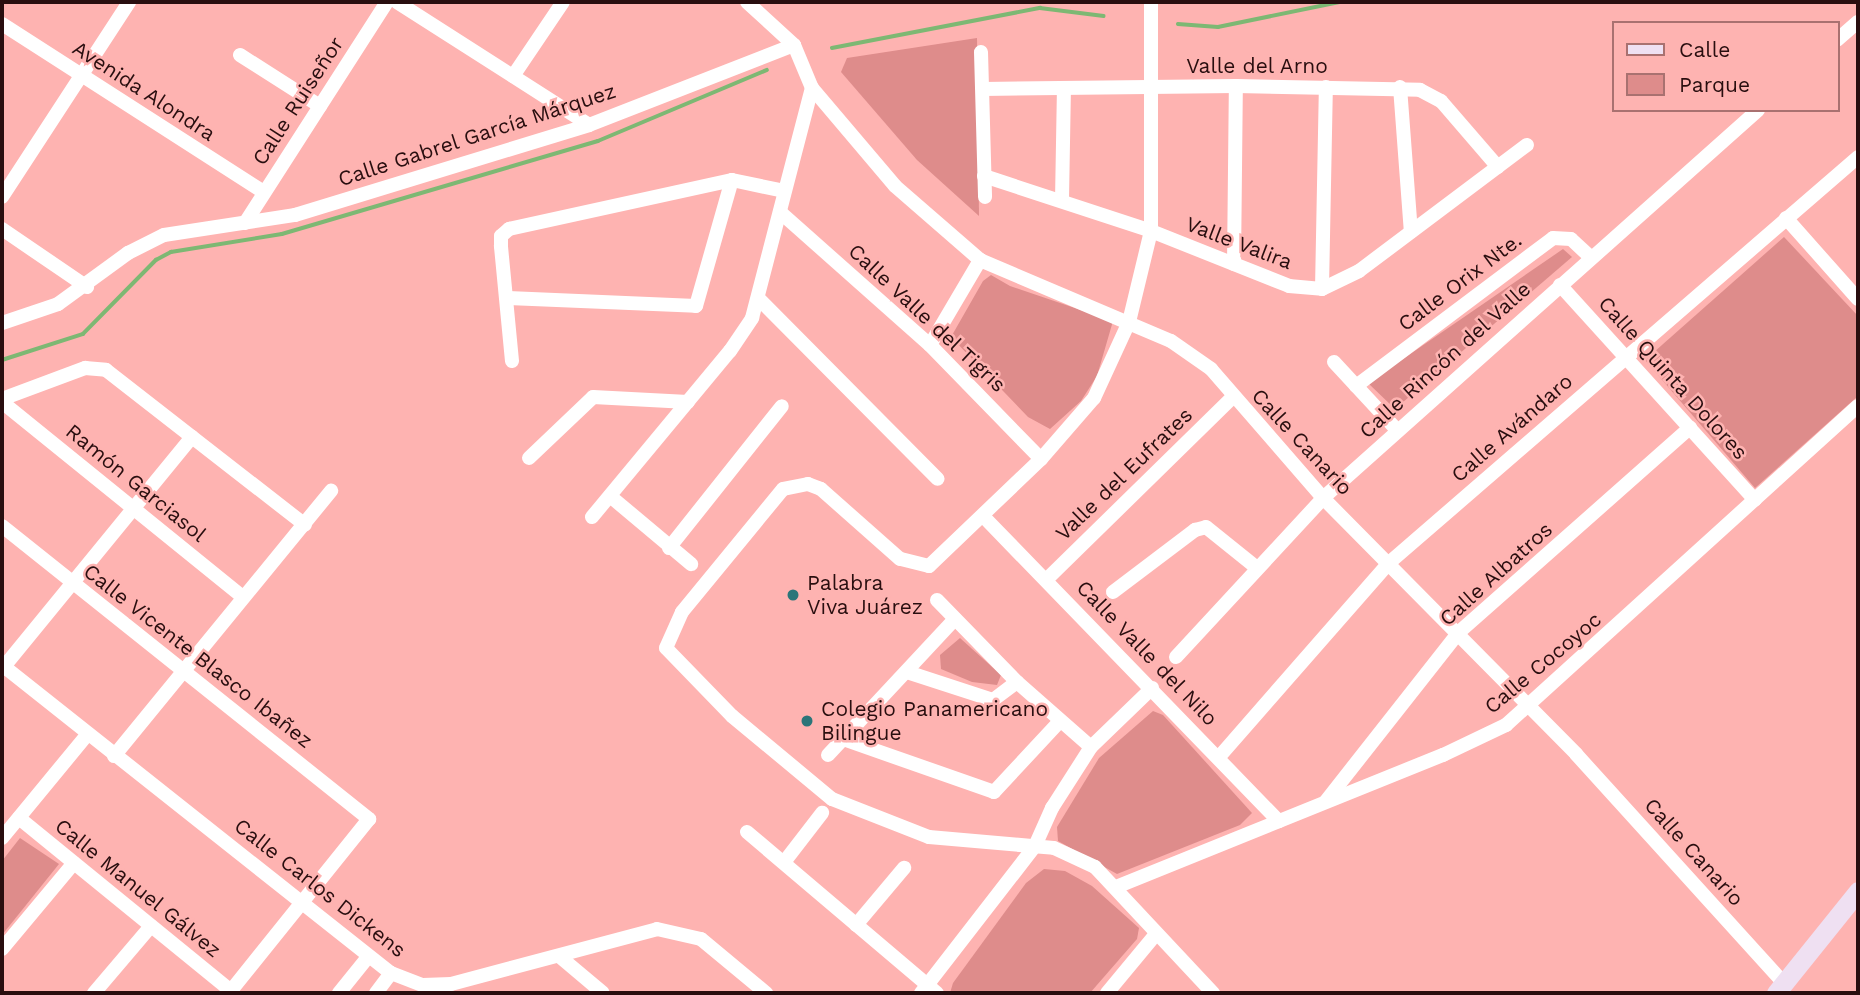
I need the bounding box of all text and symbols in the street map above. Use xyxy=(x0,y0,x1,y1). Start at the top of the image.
legend xyxy=(1612,21,1839,112)
street label: Calle Ruiseñor xyxy=(247,32,349,170)
street label: Avenida Alondra xyxy=(67,35,221,147)
text: Calle xyxy=(1679,37,1730,62)
street label: Valle del Arno xyxy=(1185,53,1329,79)
text: Parque xyxy=(1679,72,1750,97)
street label: Calle Gabrel García Márquez xyxy=(334,78,620,192)
street label: Valle Valira xyxy=(1182,211,1296,275)
street label: Calle Orix Nte. xyxy=(1393,227,1527,337)
street label: Calle Valle del Tigris xyxy=(842,238,1012,398)
street label: Calle Rincón del Valle xyxy=(1354,276,1536,444)
street label: Calle Quinta Dolores xyxy=(1593,291,1753,465)
street label: Calle Avándaro xyxy=(1446,368,1578,488)
street label: Calle Canario xyxy=(1246,384,1358,500)
street label: Valle del Eufrates xyxy=(1050,402,1198,546)
street label: Ramón Garciasol xyxy=(61,419,211,547)
street label: Calle Albatros xyxy=(1434,516,1558,632)
street label: Calle Vicente Blasco Ibañez xyxy=(78,558,318,754)
place label: Palabra Viva Juárez xyxy=(807,570,924,620)
street label: Calle Valle del Nilo xyxy=(1071,575,1223,731)
marker: Palabra Viva Juárez xyxy=(785,587,801,603)
street label: Calle Cocoyoc xyxy=(1479,607,1607,719)
place label: Colegio Panamericano Bilingue xyxy=(821,696,1048,746)
marker: Colegio Panamericano Bilingue xyxy=(799,713,815,729)
street label: Calle Canario xyxy=(1639,793,1749,911)
street label: Calle Manuel Gálvez xyxy=(50,813,226,963)
street label: Calle Carlos Dickens xyxy=(229,813,411,963)

